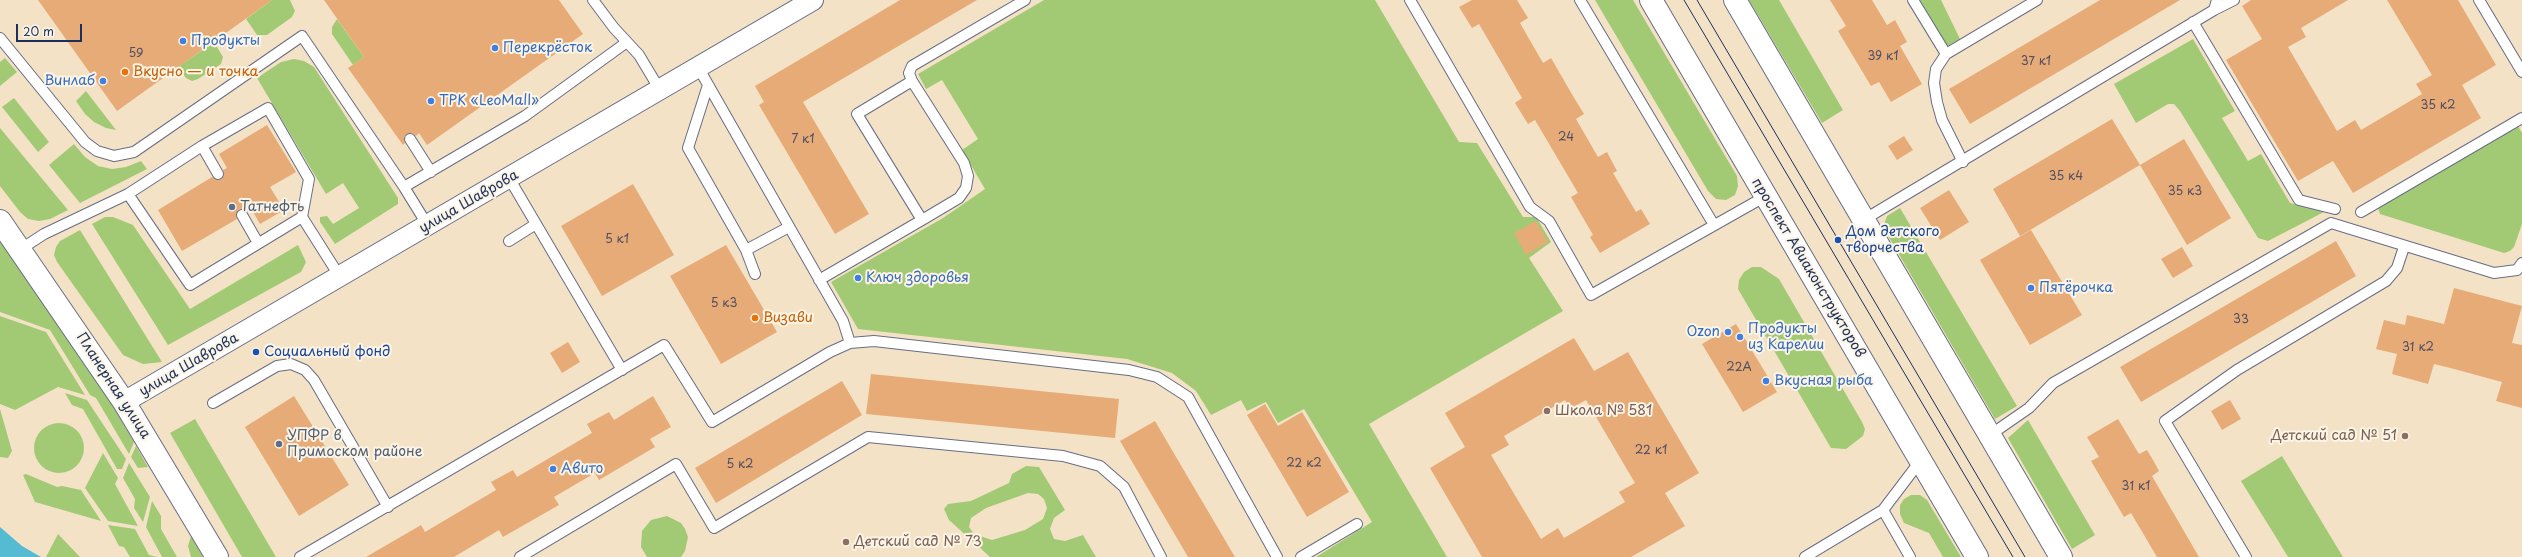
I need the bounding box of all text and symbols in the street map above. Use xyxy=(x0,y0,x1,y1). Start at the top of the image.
scale bar xyxy=(18,16,84,42)
text: 20 m xyxy=(23,22,54,40)
place label: Продукты xyxy=(191,33,260,49)
marker: Продукты xyxy=(178,36,188,46)
place label: Перекрёсток xyxy=(503,40,592,56)
marker: Перекрёсток xyxy=(490,43,500,53)
house number: 59 xyxy=(129,47,143,61)
house number: 39 к1 xyxy=(1867,50,1899,64)
house number: 37 к1 xyxy=(2021,55,2051,69)
place label: Вкусно — и точка xyxy=(133,64,258,80)
marker: Вкусно — и точка xyxy=(120,67,130,77)
place label: Винлаб xyxy=(44,73,95,89)
marker: Винлаб xyxy=(98,76,108,86)
place label: ТРК «LeoMall» xyxy=(439,93,539,109)
marker: ТРК «LeoMall» xyxy=(426,96,436,106)
house number: 35 к2 xyxy=(2421,99,2455,113)
house number: 24 xyxy=(1558,131,1574,145)
house number: 7 к1 xyxy=(791,133,815,147)
street label: улица Шаврова xyxy=(416,167,522,237)
house number: 35 к4 xyxy=(2049,170,2083,184)
street label: проспект Авиаконструкторов xyxy=(1748,175,1868,361)
house number: 35 к3 xyxy=(2168,185,2202,199)
place label: Татнефть xyxy=(240,199,304,215)
marker: Татнефть xyxy=(227,202,237,212)
place label: Дом детского творчества xyxy=(1846,224,1939,256)
house number: 5 к1 xyxy=(605,233,629,247)
marker: Дом детского творчества xyxy=(1833,235,1843,245)
place label: Ключ здоровья xyxy=(866,270,969,286)
marker: Ключ здоровья xyxy=(853,273,863,283)
place label: Пятёрочка xyxy=(2039,280,2113,296)
marker: Пятёрочка xyxy=(2026,283,2036,293)
house number: 5 к3 xyxy=(711,297,737,311)
place label: Визави xyxy=(763,310,813,326)
marker: Визави xyxy=(750,313,760,323)
house number: 33 xyxy=(2233,313,2249,327)
place label: Продукты из Карелии xyxy=(1748,321,1824,354)
place label: Ozon xyxy=(1687,324,1720,340)
marker: Ozon xyxy=(1723,327,1733,337)
street label: Планерная улица xyxy=(72,330,154,442)
street label: улица Шаврова xyxy=(136,330,242,400)
marker: Продукты из Карелии xyxy=(1735,332,1745,342)
house number: 31 к2 xyxy=(2402,341,2434,355)
place label: Социальный фонд xyxy=(264,344,390,360)
marker: Социальный фонд xyxy=(251,347,261,357)
house number: 22А xyxy=(1726,361,1752,375)
place label: Вкусная рыба xyxy=(1774,373,1873,389)
marker: Вкусная рыба xyxy=(1761,376,1771,386)
place label: Школа № 581 xyxy=(1555,403,1652,419)
marker: Школа № 581 xyxy=(1542,406,1552,416)
place label: УПФР в Примоском районе xyxy=(287,428,422,460)
place label: Детский сад № 51 xyxy=(2271,428,2397,444)
marker: Детский сад № 51 xyxy=(2400,431,2410,441)
marker: УПФР в Примоском районе xyxy=(274,439,284,449)
house number: 22 к1 xyxy=(1635,444,1667,458)
house number: 22 к2 xyxy=(1286,457,1322,471)
house number: 5 к2 xyxy=(726,458,754,472)
place label: Авито xyxy=(561,461,603,477)
marker: Авито xyxy=(548,464,558,474)
house number: 31 к1 xyxy=(2121,480,2151,494)
place label: Детский сад № 73 xyxy=(854,534,982,550)
marker: Детский сад № 73 xyxy=(841,537,851,547)

